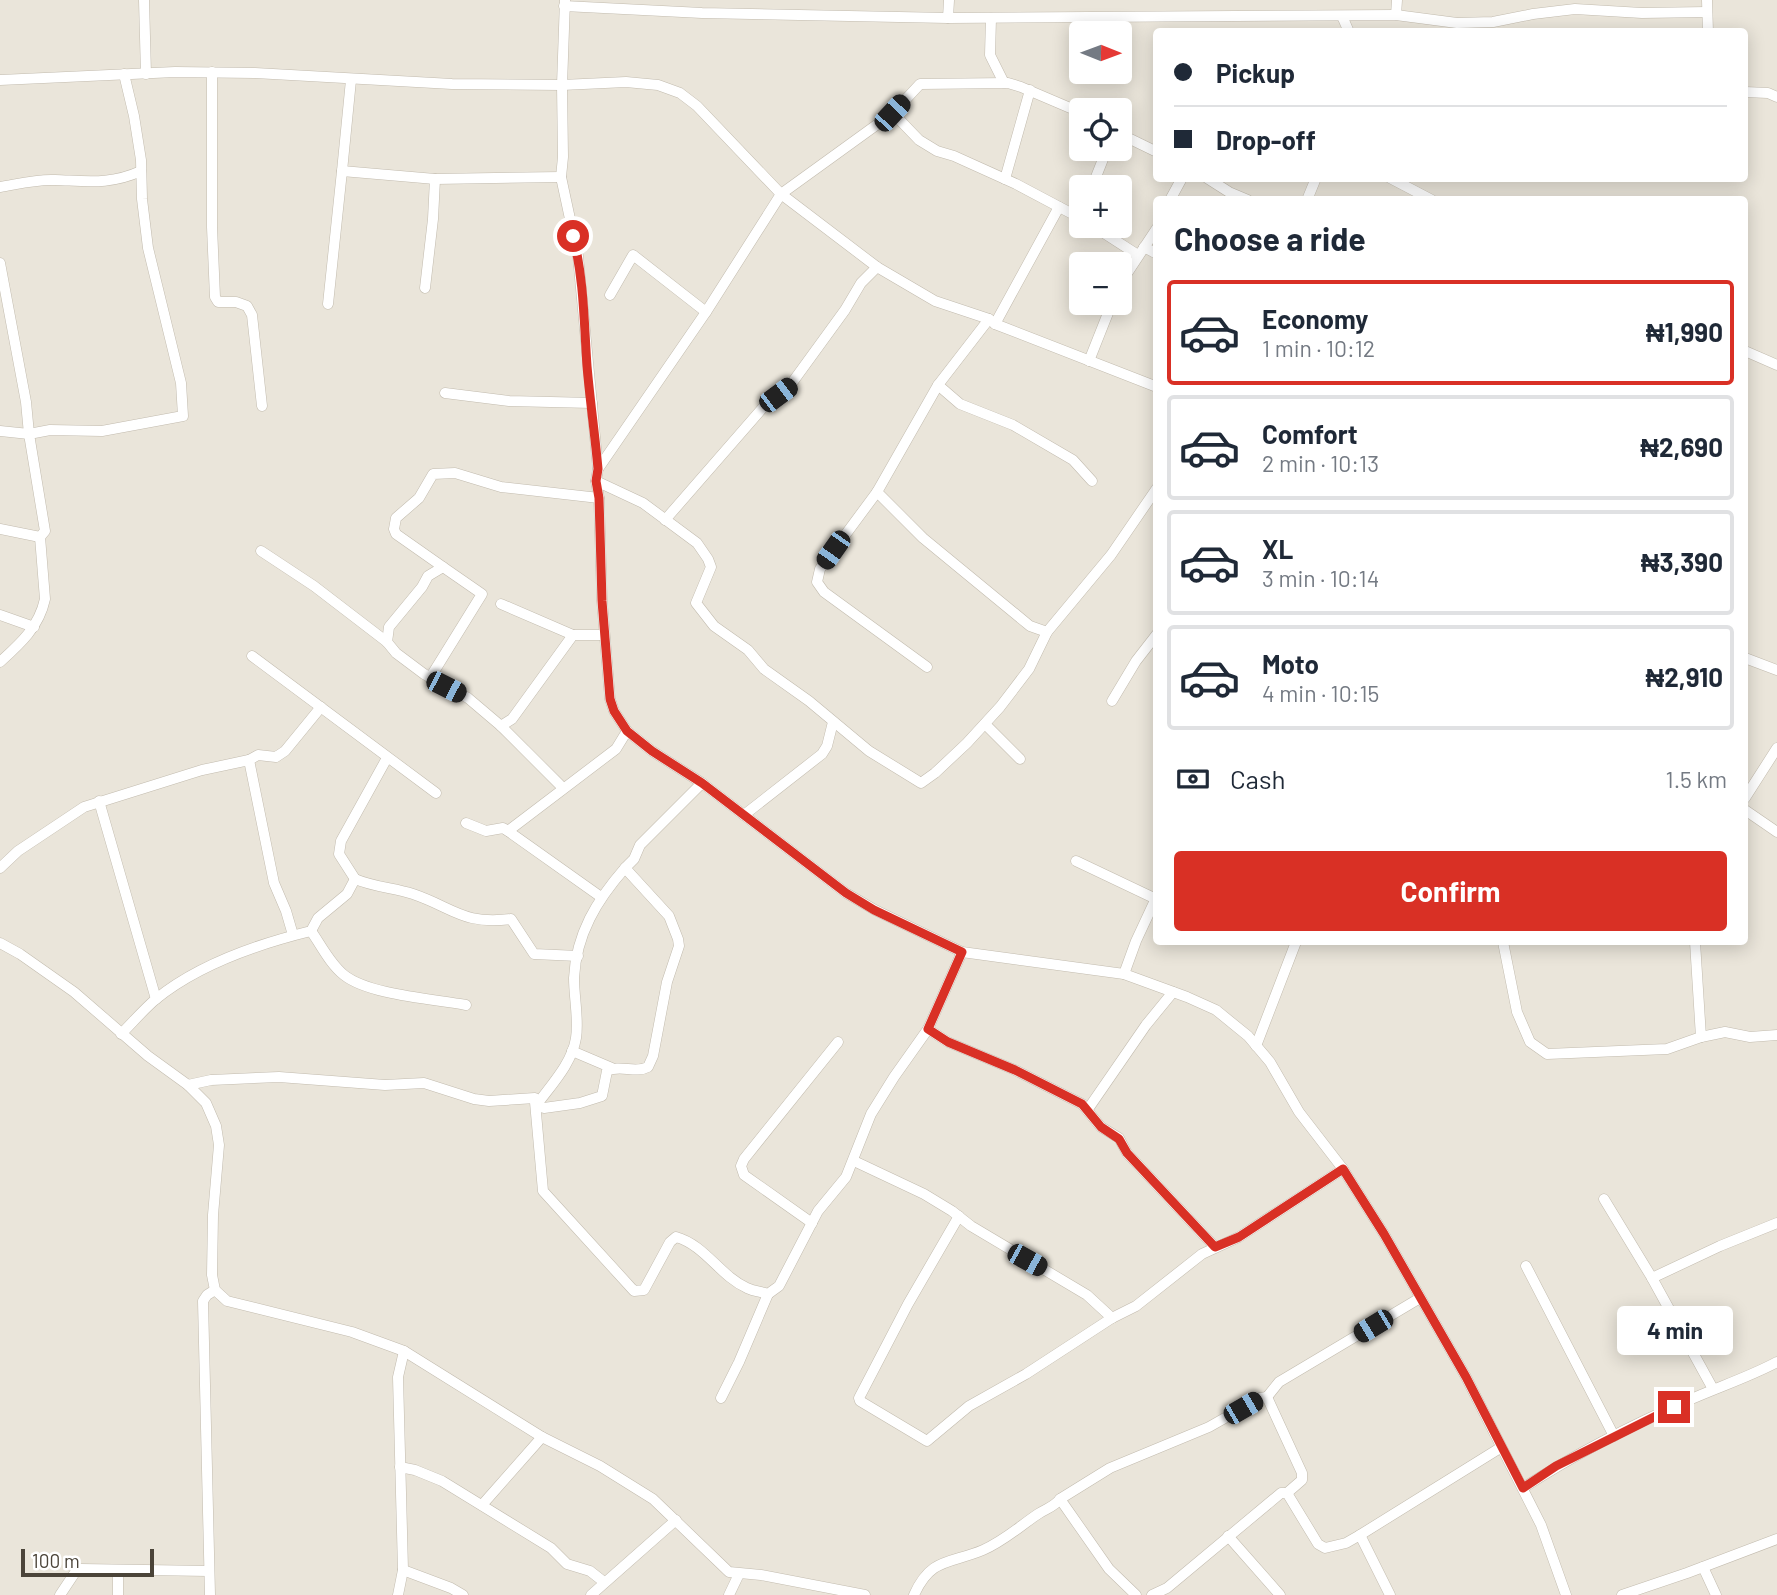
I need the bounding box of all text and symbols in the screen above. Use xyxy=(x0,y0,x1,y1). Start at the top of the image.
north arrow xyxy=(1069,21,1132,84)
map controls xyxy=(1069,21,1132,315)
text: Pickup xyxy=(1216,57,1295,88)
car xyxy=(870,90,915,136)
button: locate xyxy=(1069,98,1132,161)
text: Drop-off xyxy=(1216,124,1316,155)
button: + xyxy=(1069,175,1132,238)
text: Choose a ride xyxy=(1174,219,1366,257)
route start xyxy=(557,220,589,252)
button: − xyxy=(1069,252,1132,315)
icon: car xyxy=(1178,301,1241,364)
text: Economy xyxy=(1262,303,1368,334)
text: ₦1,990 xyxy=(1646,316,1723,347)
text: 1 min · 10:12 xyxy=(1262,334,1375,362)
car xyxy=(755,374,802,416)
icon: car xyxy=(1178,416,1241,479)
text: Comfort xyxy=(1262,418,1358,449)
text: ₦2,690 xyxy=(1640,431,1723,462)
text: 2 min · 10:13 xyxy=(1262,449,1379,477)
car xyxy=(813,527,854,573)
icon: car xyxy=(1178,531,1241,594)
text: XL xyxy=(1262,533,1293,564)
text: ₦3,390 xyxy=(1641,546,1723,577)
text: 3 min · 10:14 xyxy=(1262,564,1379,592)
icon: car xyxy=(1178,646,1241,709)
text: Moto xyxy=(1262,648,1319,679)
text: ₦2,910 xyxy=(1645,661,1723,692)
car xyxy=(423,668,470,706)
text: 4 min · 10:15 xyxy=(1262,679,1379,707)
icon: cash xyxy=(1174,760,1212,798)
text: Cash xyxy=(1230,763,1285,794)
text: 1.5 km xyxy=(1666,765,1727,793)
button: Confirm xyxy=(1174,851,1727,931)
car xyxy=(1004,1241,1051,1279)
car xyxy=(1350,1306,1397,1346)
callout: 4 min xyxy=(1616,1306,1732,1354)
text: 4 min xyxy=(1647,1316,1703,1344)
car xyxy=(1220,1388,1267,1428)
route end xyxy=(1658,1391,1690,1423)
scale bar xyxy=(21,1546,154,1578)
text: 100 m xyxy=(32,1549,80,1572)

